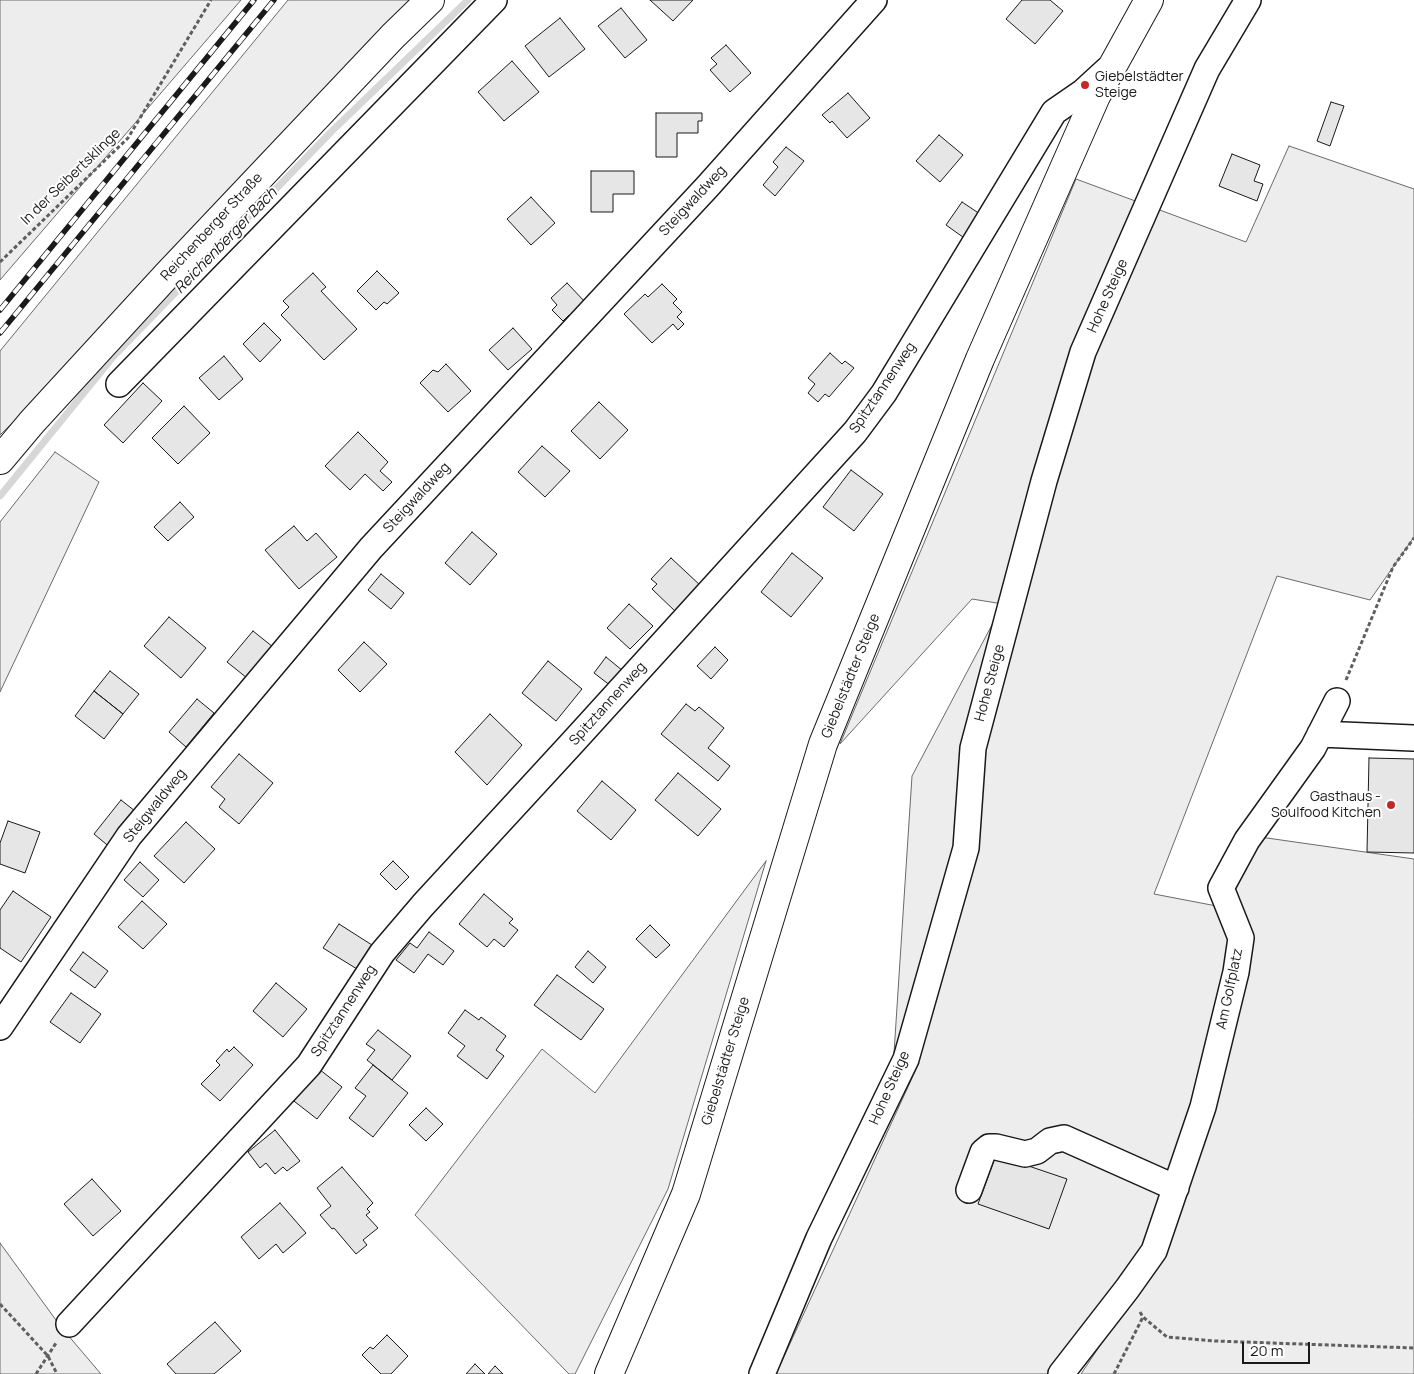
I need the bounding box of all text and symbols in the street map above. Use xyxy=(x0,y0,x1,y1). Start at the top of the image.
place label: Giebelstädter Steige xyxy=(1095,69,1184,102)
marker: Giebelstädter Steige xyxy=(1079,79,1091,91)
street label: In der Seibertsklinge xyxy=(18,125,124,229)
street label: Steigwaldweg xyxy=(656,162,730,240)
street label: Reichenberger Straße xyxy=(158,170,266,284)
water label: Reichenberger Bach xyxy=(171,184,281,298)
street label: Hohe Steige xyxy=(1084,256,1132,336)
street label: Spitztannenweg xyxy=(846,339,920,437)
street label: Steigwaldweg xyxy=(380,459,454,537)
street label: Giebelstädter Steige xyxy=(818,611,884,741)
street label: Hohe Steige xyxy=(972,643,1008,723)
street label: Spitztannenweg xyxy=(566,659,650,749)
street label: Steigwaldweg xyxy=(120,766,190,846)
place label: Gasthaus - Soulfood Kitchen xyxy=(1271,789,1381,822)
marker: Gasthaus - Soulfood Kitchen xyxy=(1385,799,1397,811)
street label: Am Golfplatz xyxy=(1213,947,1247,1031)
street label: Spitztannenweg xyxy=(308,962,380,1060)
street label: Giebelstädter Steige xyxy=(698,995,754,1127)
street label: Hohe Steige xyxy=(866,1048,914,1128)
scale bar xyxy=(1244,1332,1312,1364)
text: 20 m xyxy=(1250,1340,1283,1361)

